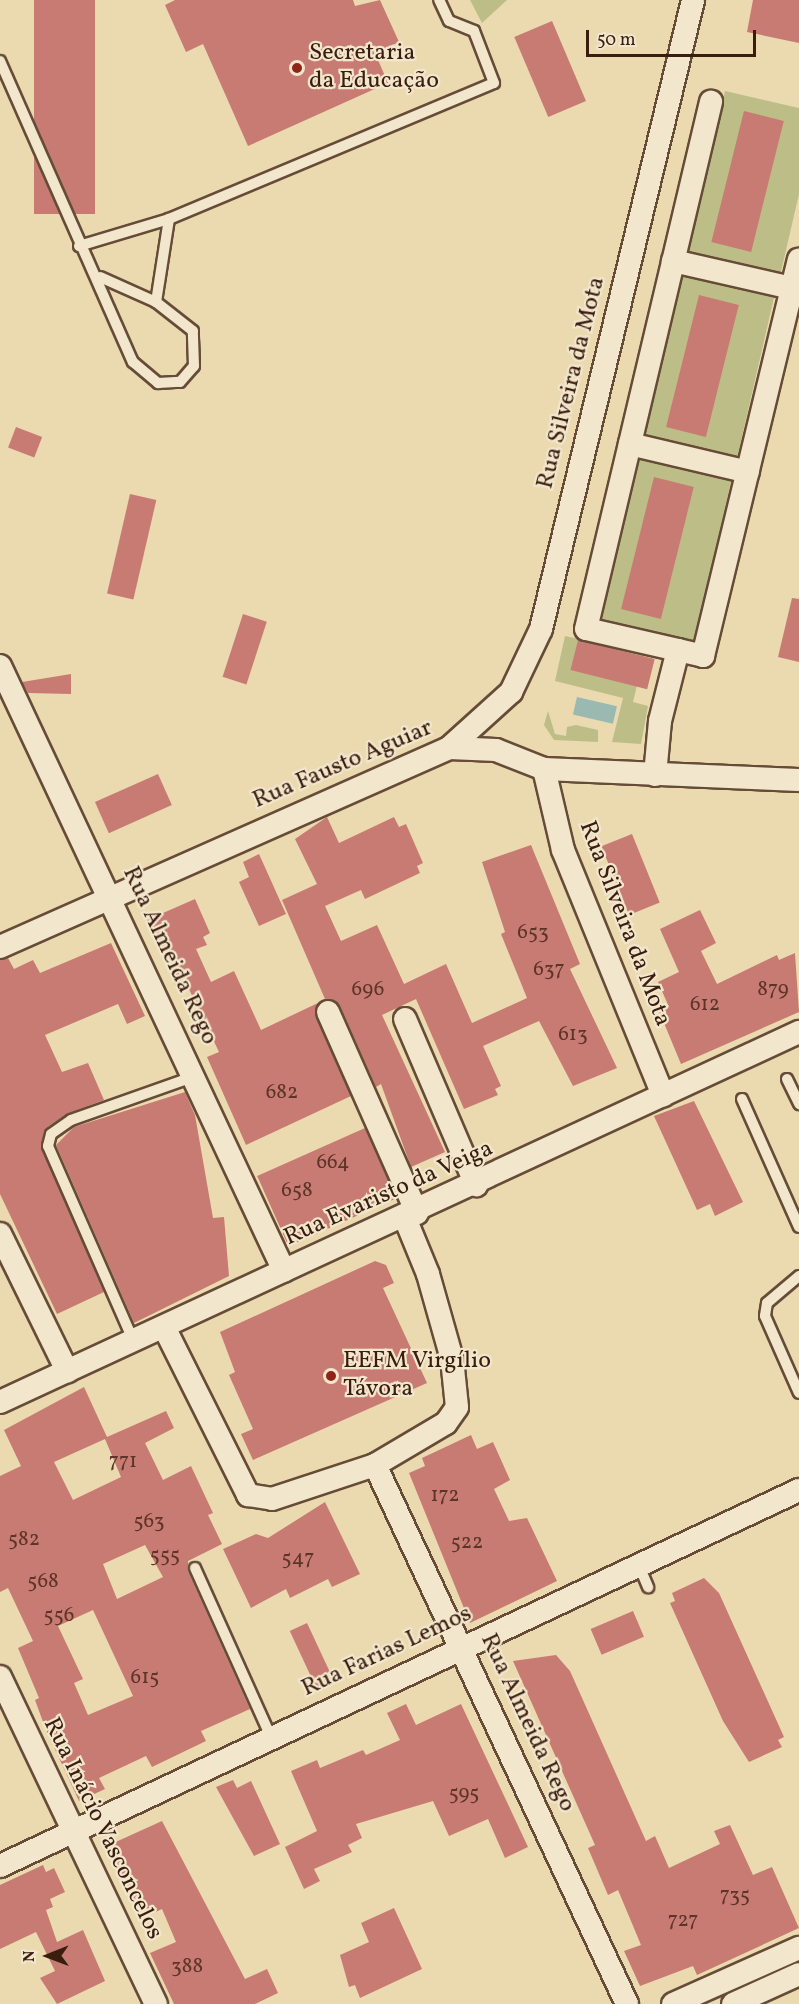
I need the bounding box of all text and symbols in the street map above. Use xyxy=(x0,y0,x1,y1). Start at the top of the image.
scale bar xyxy=(589,18,758,56)
text: 50 m xyxy=(597,28,636,53)
place label: Secretaria da Educação xyxy=(309,40,439,96)
marker: Secretaria da Educação xyxy=(290,61,304,75)
street label: Rua Silveira da Mota xyxy=(532,274,612,492)
street label: Rua Fausto Aguiar xyxy=(249,714,437,816)
street label: Rua Silveira da Mota xyxy=(572,817,676,1031)
street label: Rua Almeida Rego xyxy=(115,862,223,1050)
house number: 653 xyxy=(517,920,549,946)
house number: 637 xyxy=(533,957,565,983)
house number: 696 xyxy=(352,977,384,1003)
house number: 879 xyxy=(757,977,789,1003)
house number: 612 xyxy=(690,992,720,1018)
house number: 613 xyxy=(558,1022,588,1048)
house number: 682 xyxy=(266,1080,298,1106)
street label: Rua Evaristo da Veiga xyxy=(280,1135,498,1253)
house number: 664 xyxy=(316,1150,350,1176)
house number: 658 xyxy=(281,1178,313,1204)
place label: EEFM Virgílio Távora xyxy=(343,1348,492,1404)
marker: EEFM Virgílio Távora xyxy=(324,1369,338,1383)
house number: 771 xyxy=(109,1449,137,1475)
house number: 172 xyxy=(430,1483,460,1509)
house number: 563 xyxy=(133,1509,165,1535)
house number: 582 xyxy=(8,1527,40,1553)
house number: 522 xyxy=(451,1530,483,1556)
house number: 555 xyxy=(150,1543,180,1569)
house number: 547 xyxy=(282,1546,314,1572)
house number: 568 xyxy=(27,1569,59,1595)
street label: Rua Farias Lemos xyxy=(297,1600,477,1704)
house number: 556 xyxy=(44,1603,74,1629)
street label: Rua Almeida Rego xyxy=(473,1629,581,1817)
house number: 615 xyxy=(131,1665,159,1691)
street label: Rua Inácio Vasconcelos xyxy=(36,1713,168,1945)
house number: 595 xyxy=(449,1781,479,1807)
house number: 735 xyxy=(720,1883,750,1909)
house number: 727 xyxy=(668,1908,698,1934)
north arrow xyxy=(18,1926,78,1986)
text: N xyxy=(19,1950,41,1962)
house number: 388 xyxy=(171,1954,203,1980)

